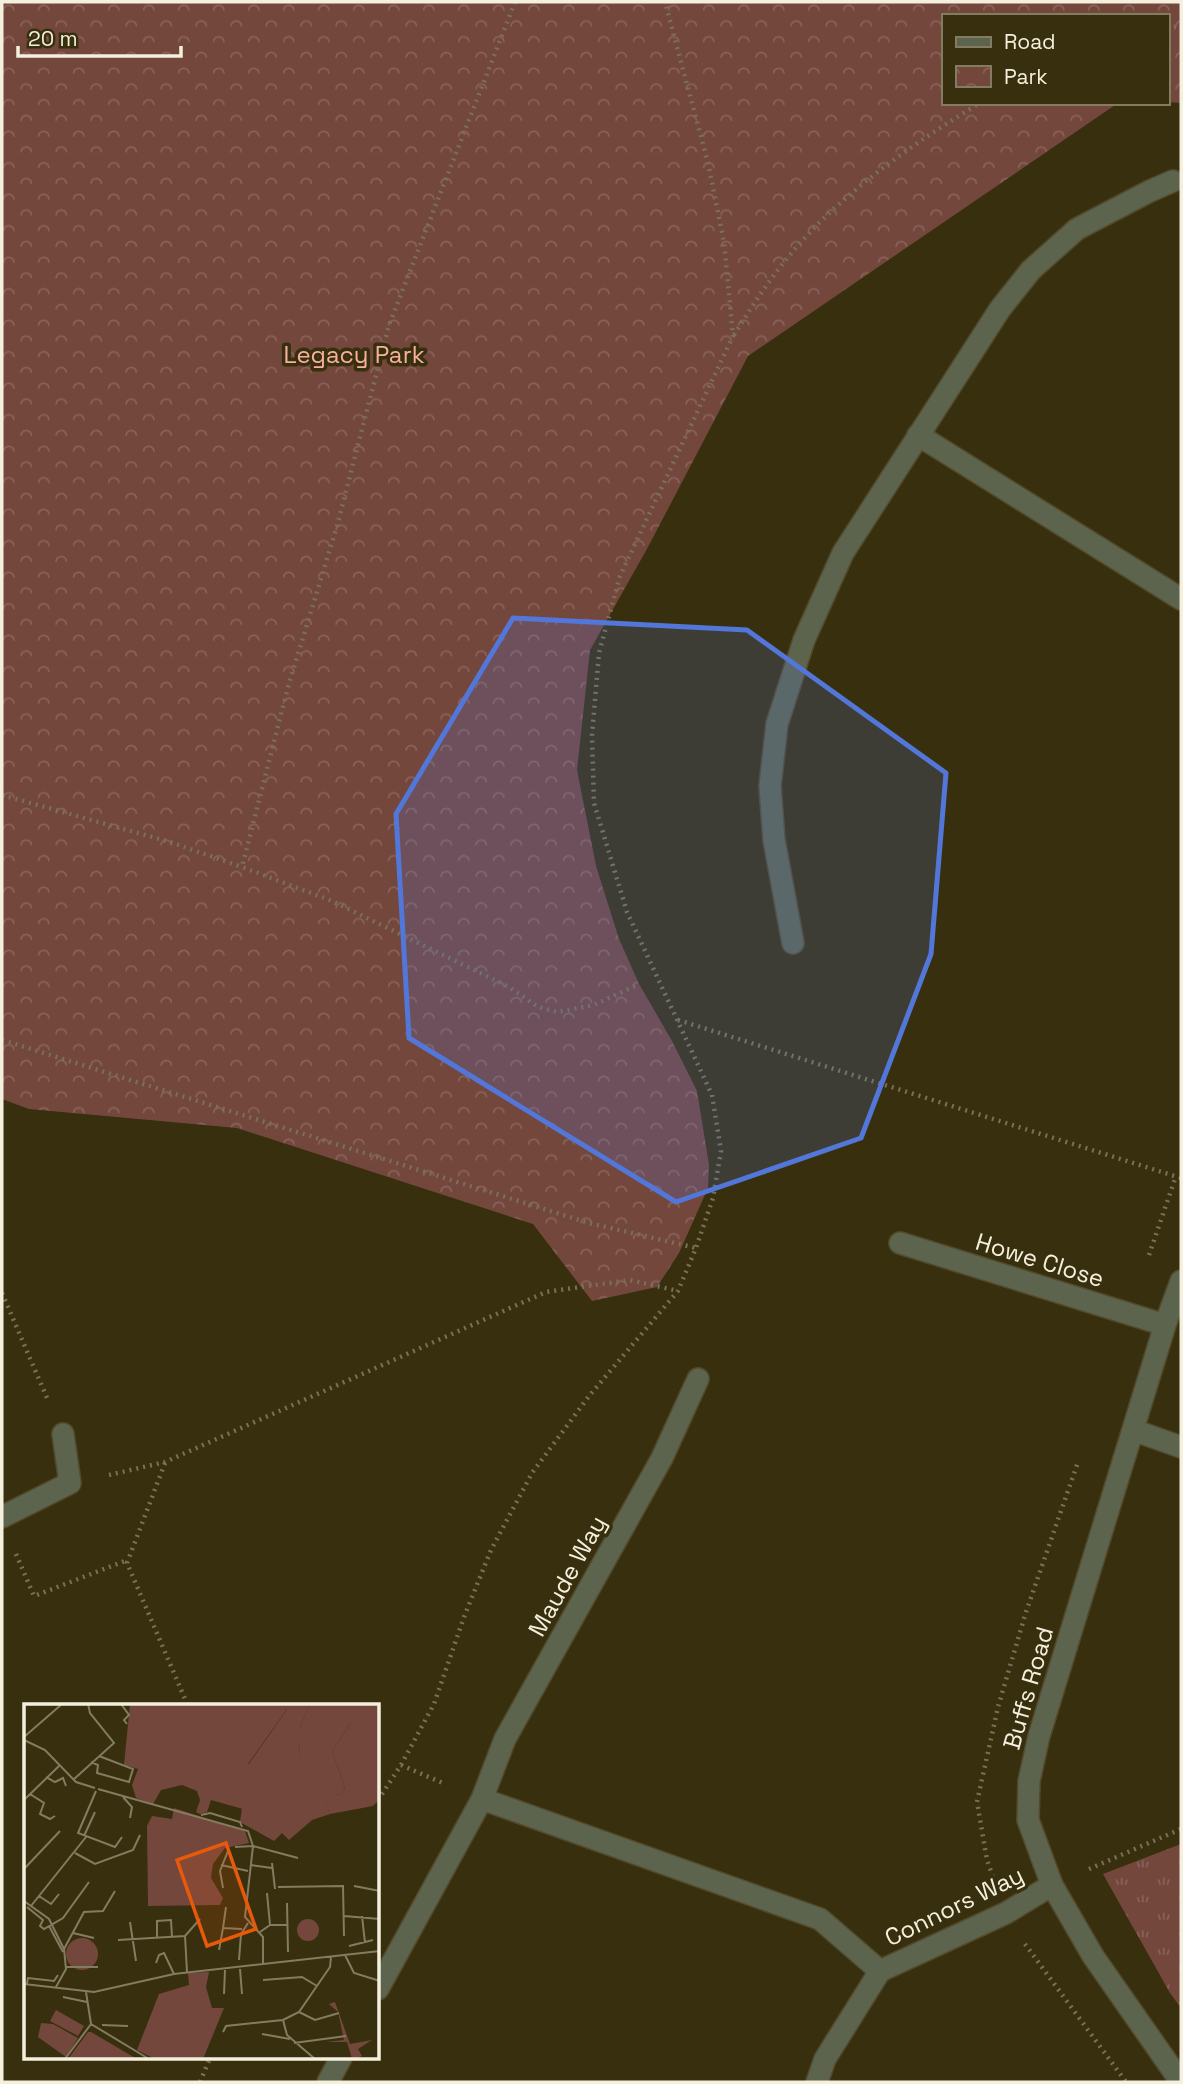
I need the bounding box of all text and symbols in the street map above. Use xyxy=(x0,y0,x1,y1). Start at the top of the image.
scale bar xyxy=(18,14,180,58)
legend xyxy=(942,14,1169,105)
text: 20 m xyxy=(28,25,78,52)
text: Road xyxy=(1004,28,1056,55)
text: Park xyxy=(1004,63,1048,90)
park label: Legacy Park xyxy=(283,339,425,370)
street label: Howe Close xyxy=(972,1226,1108,1294)
street label: Maude Way xyxy=(521,1510,613,1642)
street label: Buffs Road xyxy=(996,1623,1060,1753)
inset map xyxy=(24,1704,380,2060)
street label: Connors Way xyxy=(879,1859,1029,1953)

